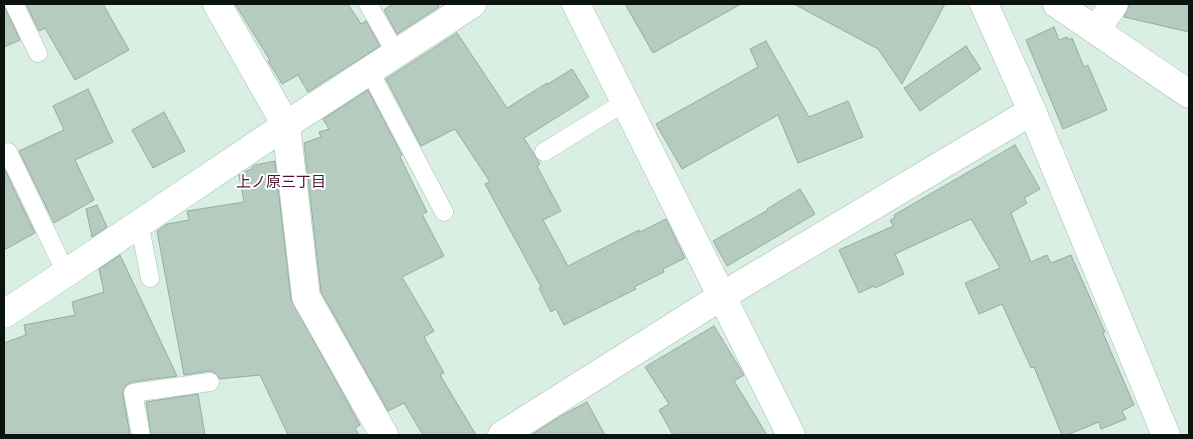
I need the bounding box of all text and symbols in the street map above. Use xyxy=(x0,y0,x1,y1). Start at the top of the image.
district label: 上ノ原三丁目 xyxy=(236,174,326,192)

